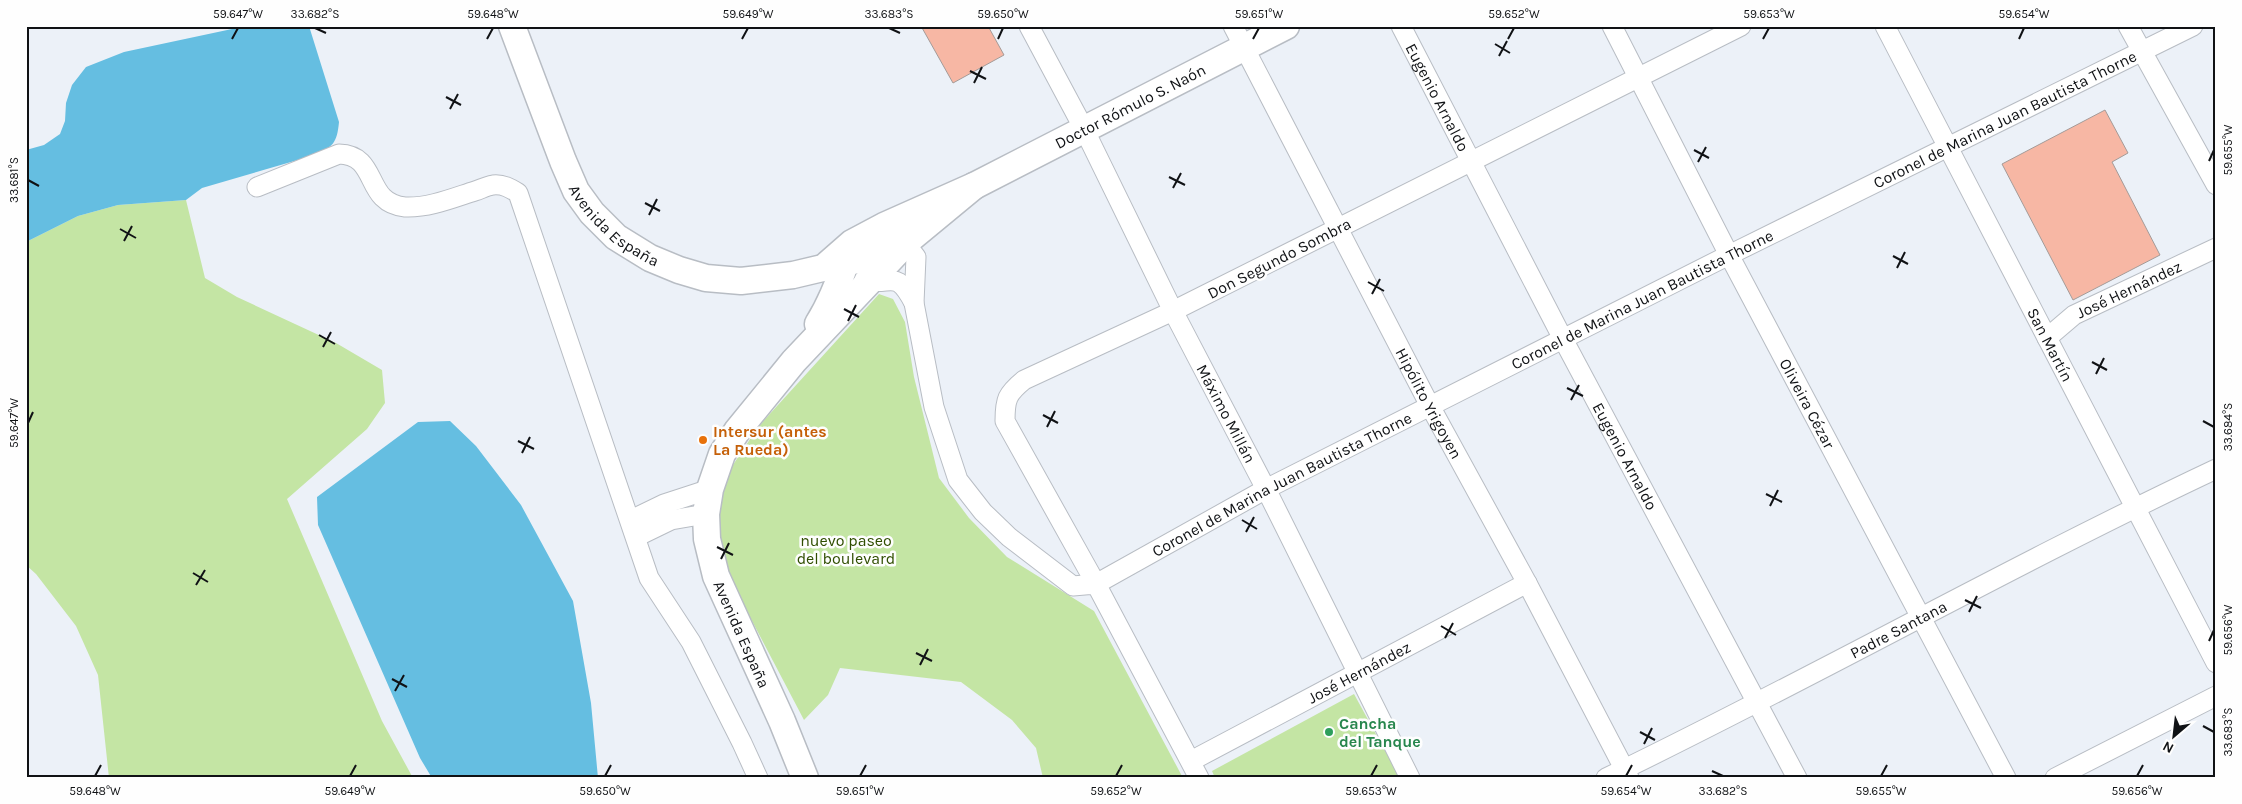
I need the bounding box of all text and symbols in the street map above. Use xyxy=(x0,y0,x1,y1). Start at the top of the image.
text: 59.647°W xyxy=(213,7,263,21)
text: 33.682°S xyxy=(291,7,339,21)
text: 59.648°W xyxy=(467,7,519,21)
text: 59.649°W xyxy=(722,7,774,21)
text: 33.683°S xyxy=(865,7,913,21)
text: 59.650°W xyxy=(977,7,1029,21)
text: 59.651°W xyxy=(1235,7,1283,21)
text: 59.652°W xyxy=(1488,7,1540,21)
text: 59.653°W xyxy=(1743,7,1795,21)
text: 59.654°W xyxy=(1998,7,2050,21)
street label: Eugenio Arnaldo xyxy=(1402,40,1473,155)
street label: Coronel de Marina Juan Bautista Thorne xyxy=(1870,46,2140,192)
street label: Doctor Rómulo S. Naón xyxy=(1052,60,1209,153)
text: 59.655°W xyxy=(2221,124,2235,176)
text: 33.681°S xyxy=(7,157,21,203)
street label: Avenida España xyxy=(564,182,662,271)
street label: Don Segundo Sombra xyxy=(1204,214,1354,303)
street label: Coronel de Marina Juan Bautista Thorne xyxy=(1508,226,1776,374)
street label: José Hernández xyxy=(2073,257,2184,322)
street label: San Martín xyxy=(2023,305,2077,385)
street label: Hipólito Yrigoyen xyxy=(1391,345,1466,462)
street label: Oliveira Cézar xyxy=(1775,355,1839,452)
street label: Máximo Millán xyxy=(1193,361,1260,466)
text: 59.647°W xyxy=(7,398,21,448)
street label: Eugenio Arnaldo xyxy=(1589,399,1661,513)
text: 33.684°S xyxy=(2221,403,2235,451)
street label: Coronel de Marina Juan Bautista Thorne xyxy=(1149,408,1415,561)
place label: Intersur (antes La Rueda) xyxy=(713,422,827,459)
marker: Intersur (antes La Rueda) xyxy=(697,434,709,446)
park label: nuevo paseo del boulevard xyxy=(797,531,895,568)
street label: Avenida España xyxy=(709,578,774,691)
street label: Padre Santana xyxy=(1847,597,1950,663)
text: 59.656°W xyxy=(2221,604,2235,656)
street label: José Hernández xyxy=(1304,637,1414,708)
text: 33.683°S xyxy=(2221,708,2235,756)
north arrow xyxy=(2150,712,2200,762)
place label: Cancha del Tanque xyxy=(1339,714,1421,751)
marker: Cancha del Tanque xyxy=(1323,726,1335,738)
text: N xyxy=(2160,737,2177,757)
text: 59.648°W xyxy=(69,784,121,798)
text: 59.649°W xyxy=(324,784,376,798)
text: 59.650°W xyxy=(579,784,631,798)
text: 59.651°W xyxy=(836,784,884,798)
text: 59.652°W xyxy=(1090,784,1142,798)
text: 59.653°W xyxy=(1345,784,1397,798)
text: 59.654°W xyxy=(1600,784,1652,798)
text: 33.682°S xyxy=(1699,784,1747,798)
text: 59.655°W xyxy=(1855,784,1907,798)
text: 59.656°W xyxy=(2111,784,2163,798)

